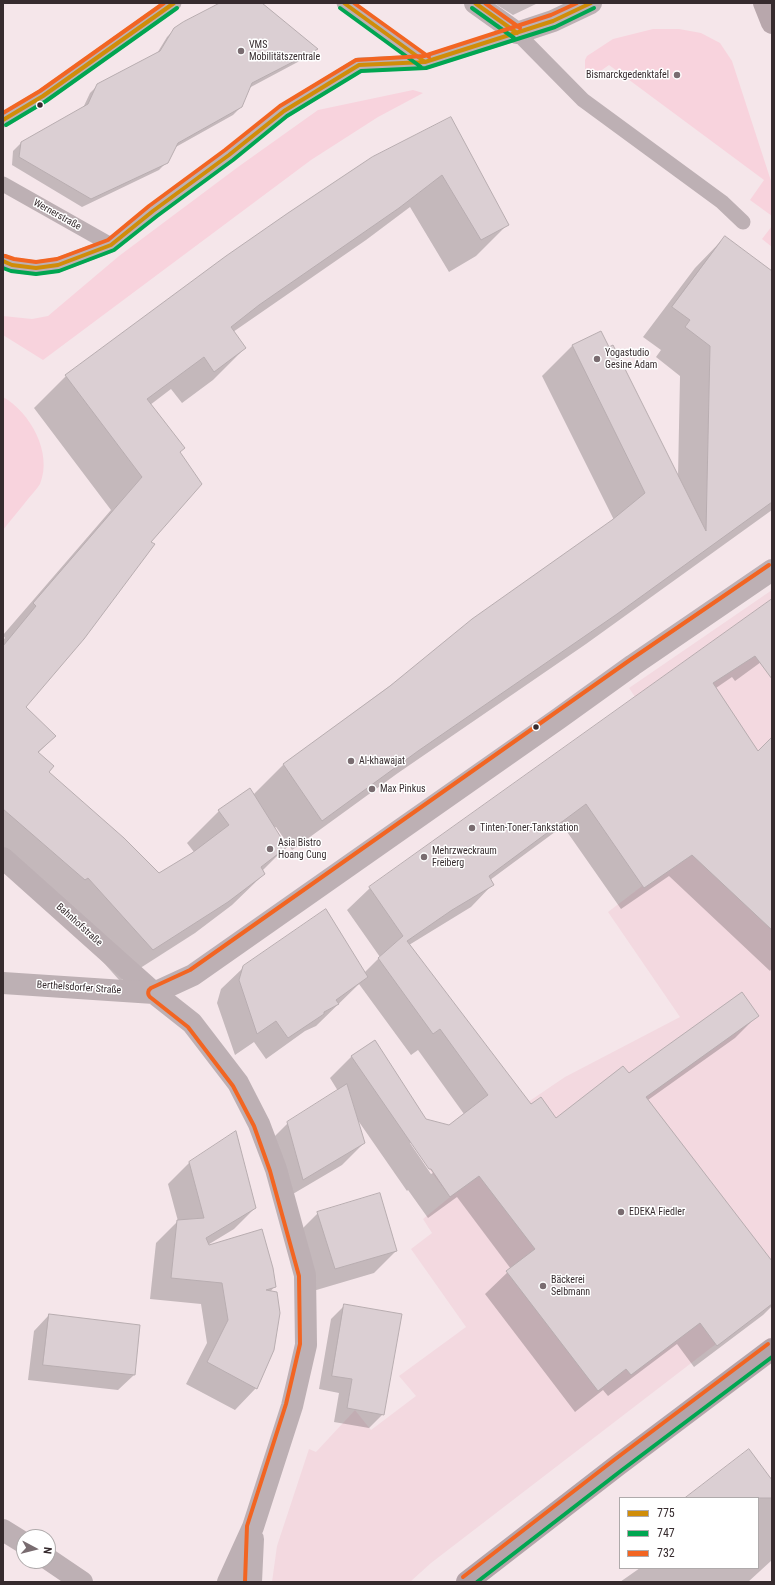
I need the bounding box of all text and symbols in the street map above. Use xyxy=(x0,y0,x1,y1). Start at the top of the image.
place label: VMS Mobilitätszentrale xyxy=(249,39,320,62)
marker: VMS Mobilitätszentrale xyxy=(236,46,246,56)
place label: Bismarckgedenktafel xyxy=(586,69,669,81)
marker: Bismarckgedenktafel xyxy=(672,70,682,80)
unlabelled marker xyxy=(35,100,45,110)
street label: Wernerstraße xyxy=(31,197,83,233)
place label: Yogastudio Gesine Adam xyxy=(605,347,657,370)
marker: Yogastudio Gesine Adam xyxy=(592,354,602,364)
unlabelled marker xyxy=(531,722,541,732)
place label: Al-khawajat xyxy=(359,755,405,767)
marker: Al-khawajat xyxy=(346,756,356,766)
place label: Max Pinkus xyxy=(380,783,426,795)
marker: Max Pinkus xyxy=(367,784,377,794)
place label: Tinten-Toner-Tankstation xyxy=(480,822,578,834)
marker: Tinten-Toner-Tankstation xyxy=(467,823,477,833)
place label: Asia Bistro Hoang Cung xyxy=(278,837,326,860)
marker: Asia Bistro Hoang Cung xyxy=(265,844,275,854)
place label: Mehrzweckraum Freiberg xyxy=(432,845,497,868)
marker: Mehrzweckraum Freiberg xyxy=(419,852,429,862)
street label: Bahnhofstraße xyxy=(53,901,105,949)
street label: Berthelsdorfer Straße xyxy=(36,979,122,997)
place label: EDEKA Fiedler xyxy=(629,1206,685,1218)
marker: EDEKA Fiedler xyxy=(616,1207,626,1217)
place label: Bäckerei Selbmann xyxy=(551,1274,590,1298)
marker: Bäckerei Selbmann xyxy=(538,1281,548,1291)
legend xyxy=(619,1497,759,1569)
text: 775 xyxy=(657,1506,675,1520)
text: 747 xyxy=(657,1526,675,1540)
north arrow xyxy=(16,1529,56,1569)
text: N xyxy=(41,1546,54,1555)
text: 732 xyxy=(657,1546,675,1560)

